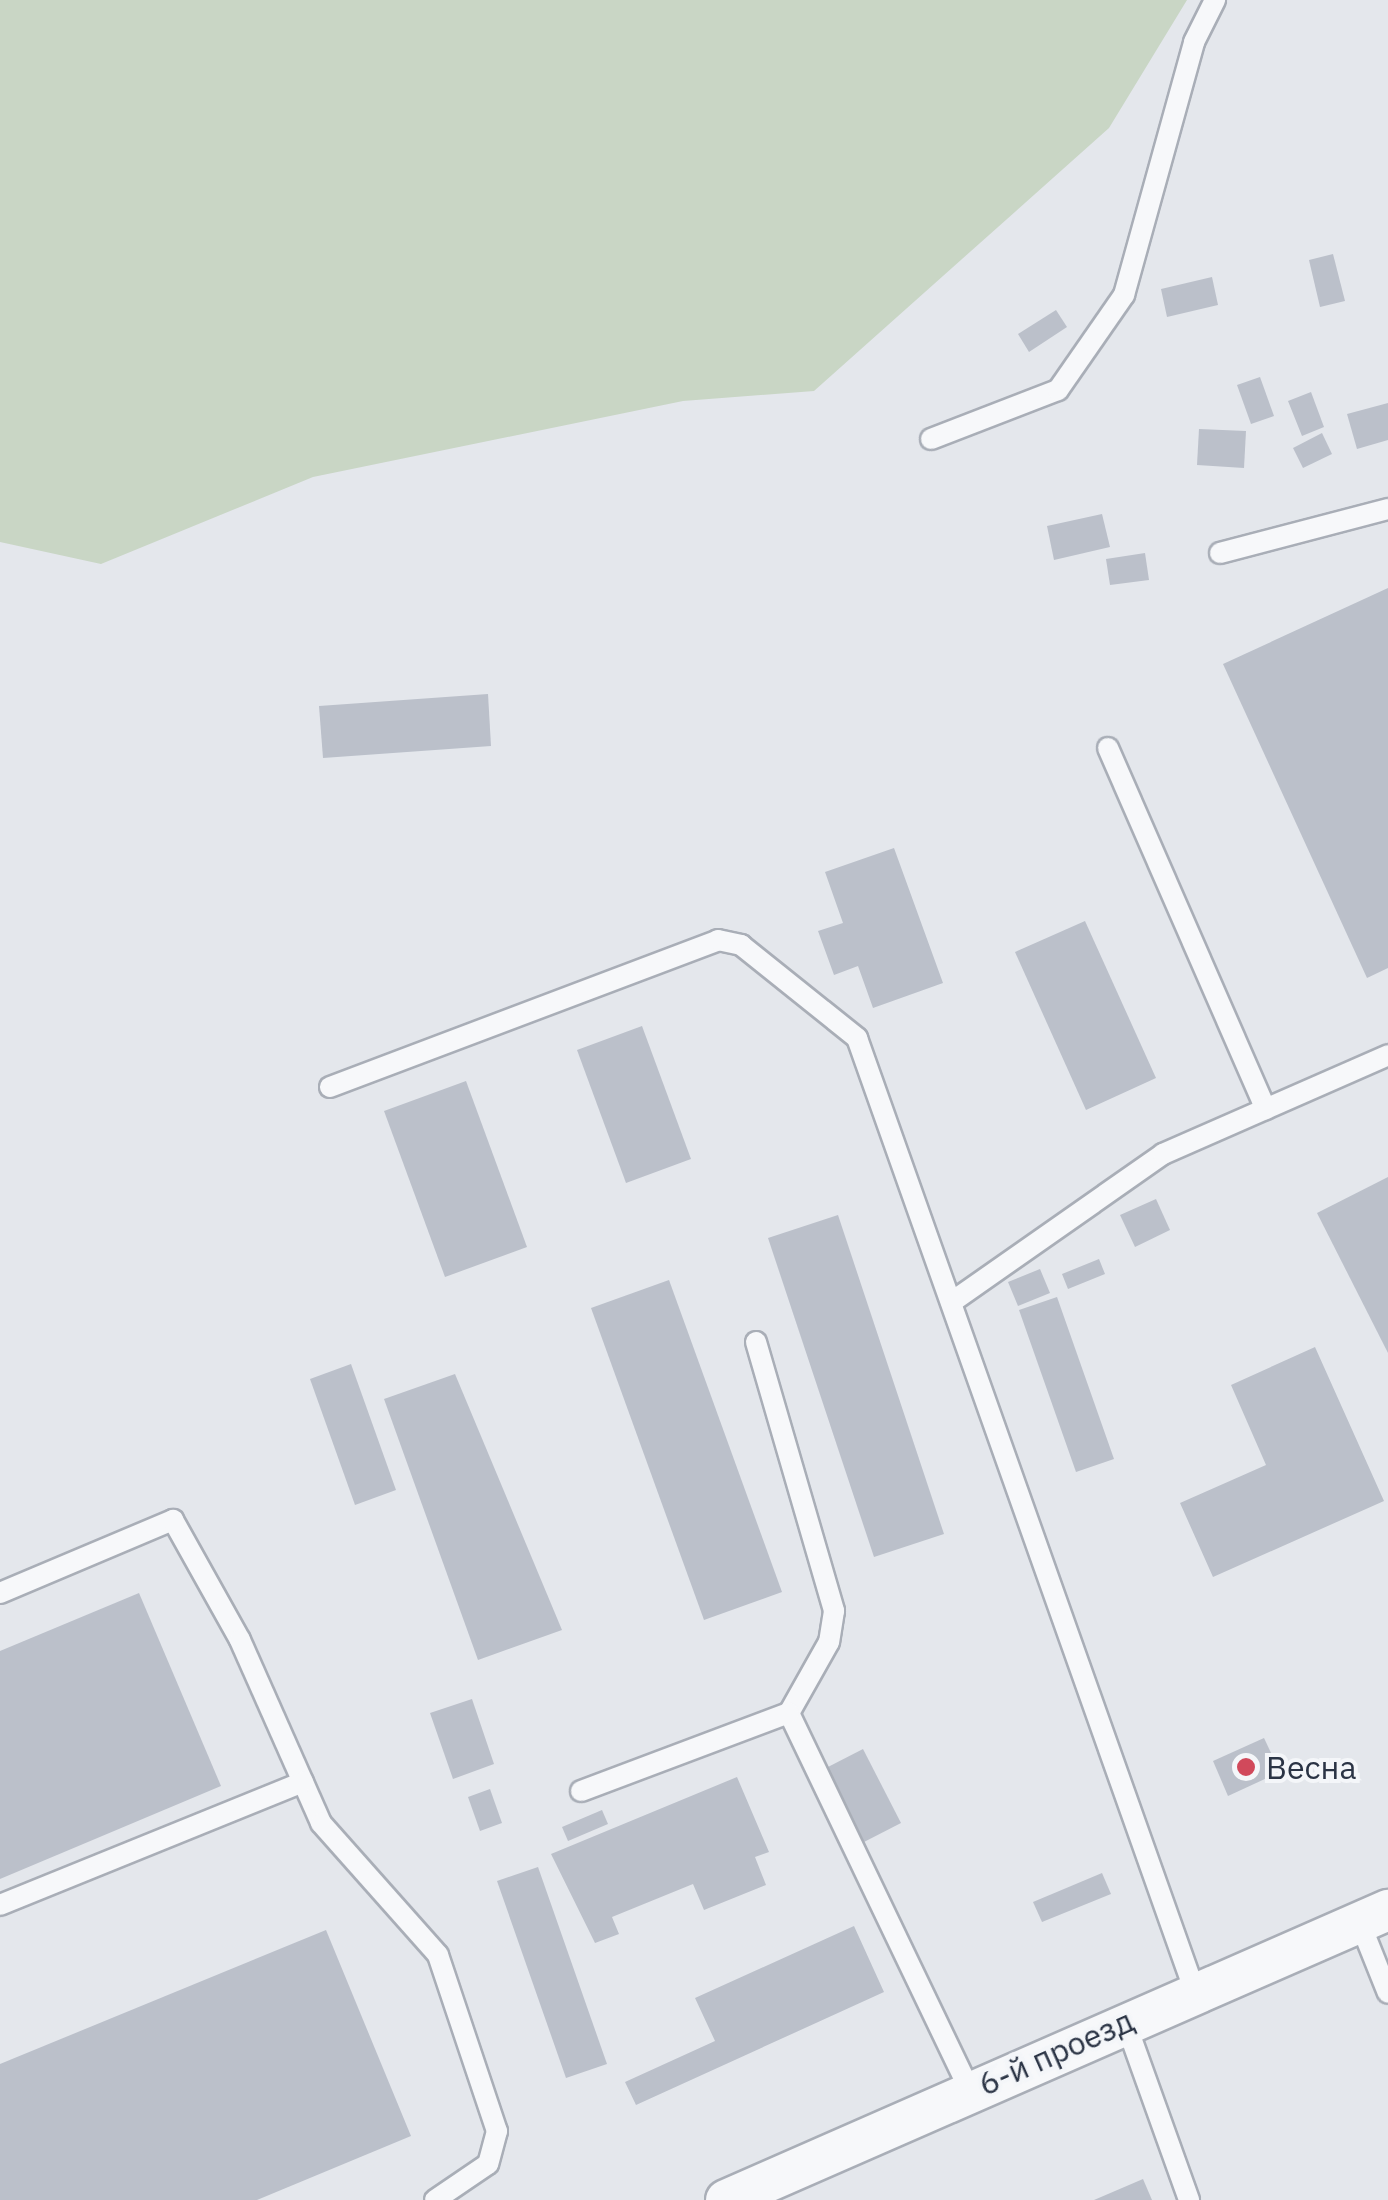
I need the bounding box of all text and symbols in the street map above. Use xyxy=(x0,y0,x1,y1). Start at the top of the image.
place label: Весна xyxy=(1266,1748,1356,1786)
marker: Весна xyxy=(1235,1756,1257,1778)
street label: 6-й проезд xyxy=(972,2001,1140,2103)

